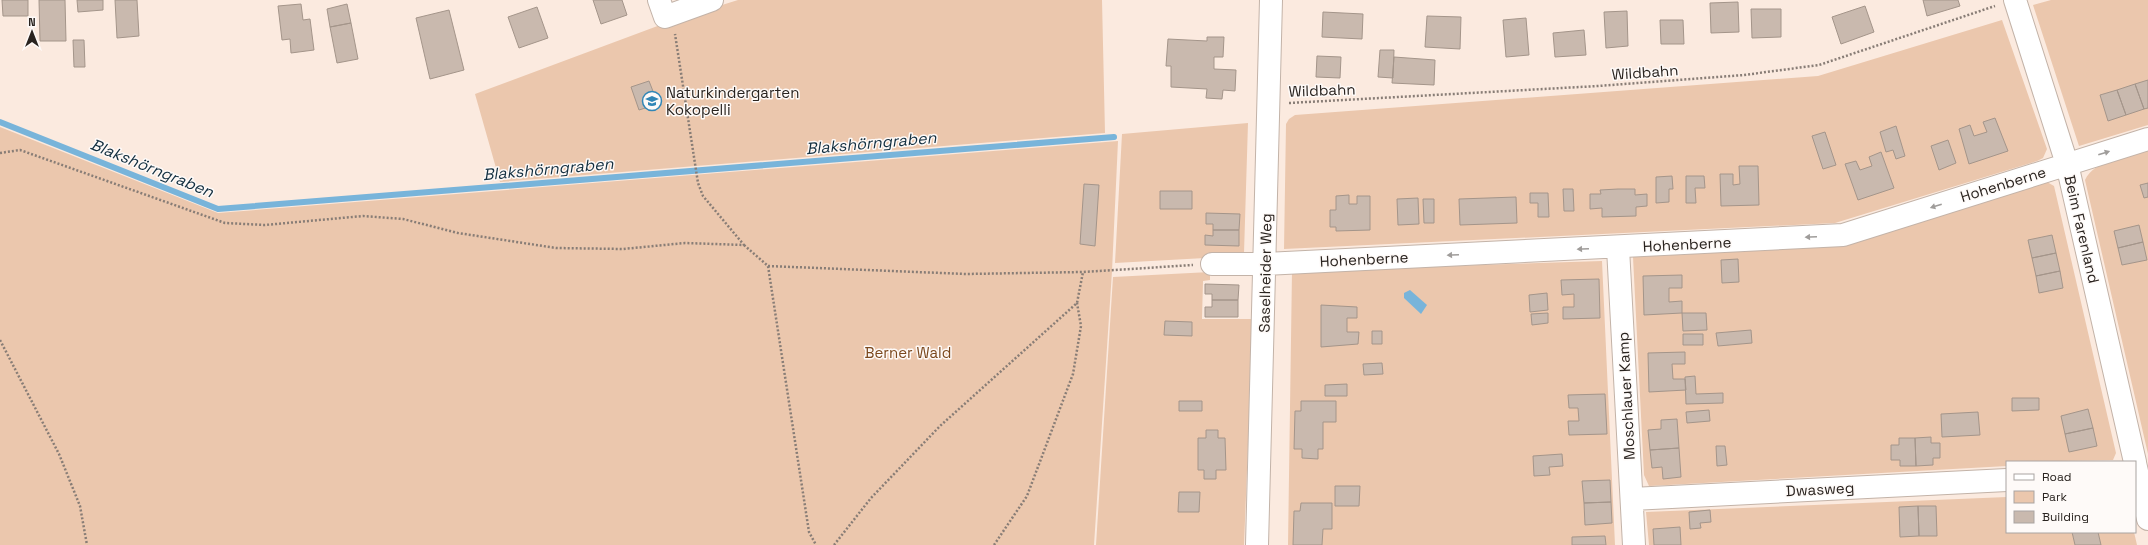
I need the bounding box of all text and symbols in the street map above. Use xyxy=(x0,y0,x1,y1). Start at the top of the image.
north arrow xyxy=(12,12,52,52)
text: N xyxy=(28,15,36,29)
street label: Wildbahn xyxy=(1611,60,1679,84)
street label: Wildbahn xyxy=(1288,79,1356,101)
place label: Naturkindergarten Kokopelli xyxy=(666,83,799,119)
school or university icon: Naturkindergarten Kokopelli xyxy=(641,90,663,112)
water label: Blakshörngraben xyxy=(805,127,938,159)
water label: Blakshörngraben xyxy=(87,134,218,203)
one-way arrow xyxy=(2099,149,2111,155)
water label: Blakshörngraben xyxy=(482,153,615,185)
street label: Hohenberne xyxy=(1958,162,2048,206)
street label: Beim Farenland xyxy=(2060,173,2104,285)
one-way arrow xyxy=(1930,203,1942,209)
street label: Saselheider Weg xyxy=(1254,213,1276,333)
street label: Hohenberne xyxy=(1642,232,1732,256)
one-way arrow xyxy=(1805,233,1817,240)
one-way arrow xyxy=(1576,246,1589,252)
street label: Hohenberne xyxy=(1319,247,1409,271)
one-way arrow xyxy=(1447,252,1460,259)
street label: Moschlauer Kamp xyxy=(1613,331,1639,461)
park label: Berner Wald xyxy=(865,343,951,362)
legend xyxy=(2006,461,2136,533)
text: Road xyxy=(2042,469,2071,485)
street label: Dwasweg xyxy=(1785,478,1855,500)
text: Park xyxy=(2042,489,2067,505)
text: Building xyxy=(2042,509,2089,525)

